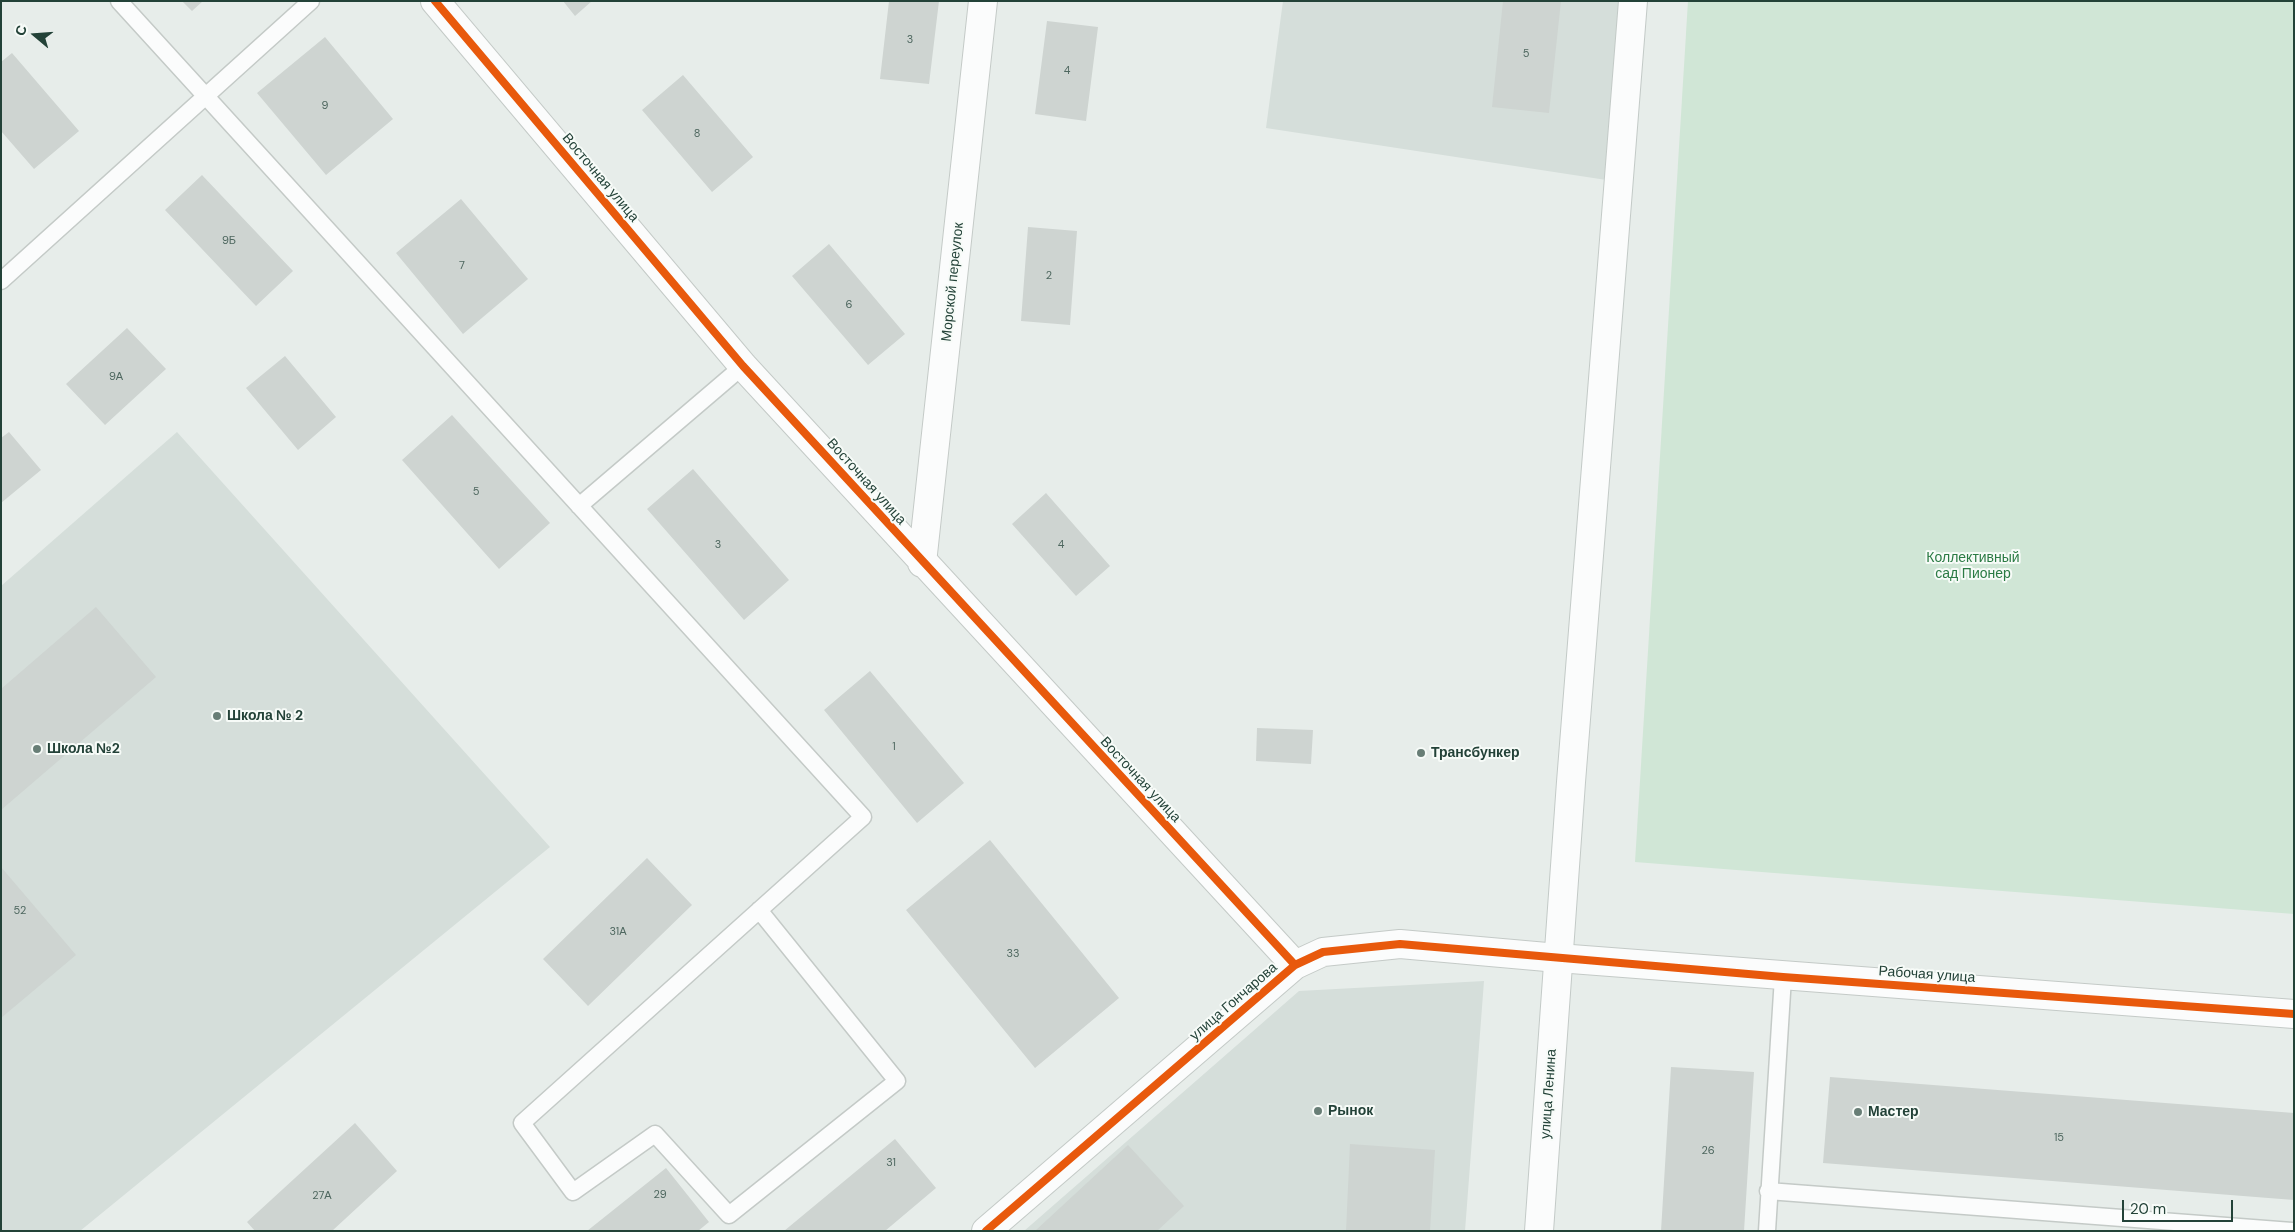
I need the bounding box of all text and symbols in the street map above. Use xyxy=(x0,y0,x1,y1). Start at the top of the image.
north arrow xyxy=(10,10,60,60)
text: С xyxy=(11,23,31,38)
house number: 3 xyxy=(907,33,913,47)
house number: 5 xyxy=(1523,47,1529,61)
house number: 4 xyxy=(1064,64,1070,78)
house number: 9 xyxy=(322,99,328,113)
house number: 8 xyxy=(694,127,700,141)
street label: Восточная улица xyxy=(558,130,642,226)
street label: Морской переулок xyxy=(938,222,968,342)
house number: 9Б xyxy=(222,234,236,248)
house number: 7 xyxy=(459,259,465,273)
house number: 2 xyxy=(1046,269,1052,283)
house number: 6 xyxy=(846,298,852,312)
house number: 9А xyxy=(109,370,123,384)
street label: Восточная улица xyxy=(823,435,909,529)
house number: 5 xyxy=(473,485,479,499)
house number: 3 xyxy=(715,538,721,552)
house number: 4 xyxy=(1058,538,1064,552)
park label: Коллективный сад Пионер xyxy=(1926,550,2020,582)
place label: Школа № 2 xyxy=(227,708,303,724)
marker: Школа № 2 xyxy=(211,710,223,722)
street label: Восточная улица xyxy=(1096,734,1184,826)
house number: 1 xyxy=(892,740,896,754)
place label: Школа №2 xyxy=(47,741,120,757)
marker: Школа №2 xyxy=(31,743,43,755)
place label: Трансбункер xyxy=(1431,745,1519,761)
marker: Трансбункер xyxy=(1415,747,1427,759)
house number: 52 xyxy=(14,904,26,918)
house number: 31А xyxy=(609,925,627,939)
house number: 33 xyxy=(1006,947,1020,961)
street label: улица Гончарова xyxy=(1187,960,1281,1044)
street label: Рабочая улица xyxy=(1878,963,1976,987)
street label: улица Ленина xyxy=(1537,1048,1561,1140)
place label: Рынок xyxy=(1328,1103,1373,1119)
place label: Мастер xyxy=(1868,1104,1919,1120)
marker: Рынок xyxy=(1312,1105,1324,1117)
marker: Мастер xyxy=(1852,1106,1864,1118)
house number: 15 xyxy=(2054,1131,2064,1145)
house number: 26 xyxy=(1701,1144,1715,1158)
house number: 31 xyxy=(886,1156,896,1170)
house number: 29 xyxy=(653,1188,667,1202)
house number: 27А xyxy=(312,1189,332,1203)
scale bar xyxy=(2125,1190,2236,1222)
text: 20 m xyxy=(2130,1199,2166,1219)

